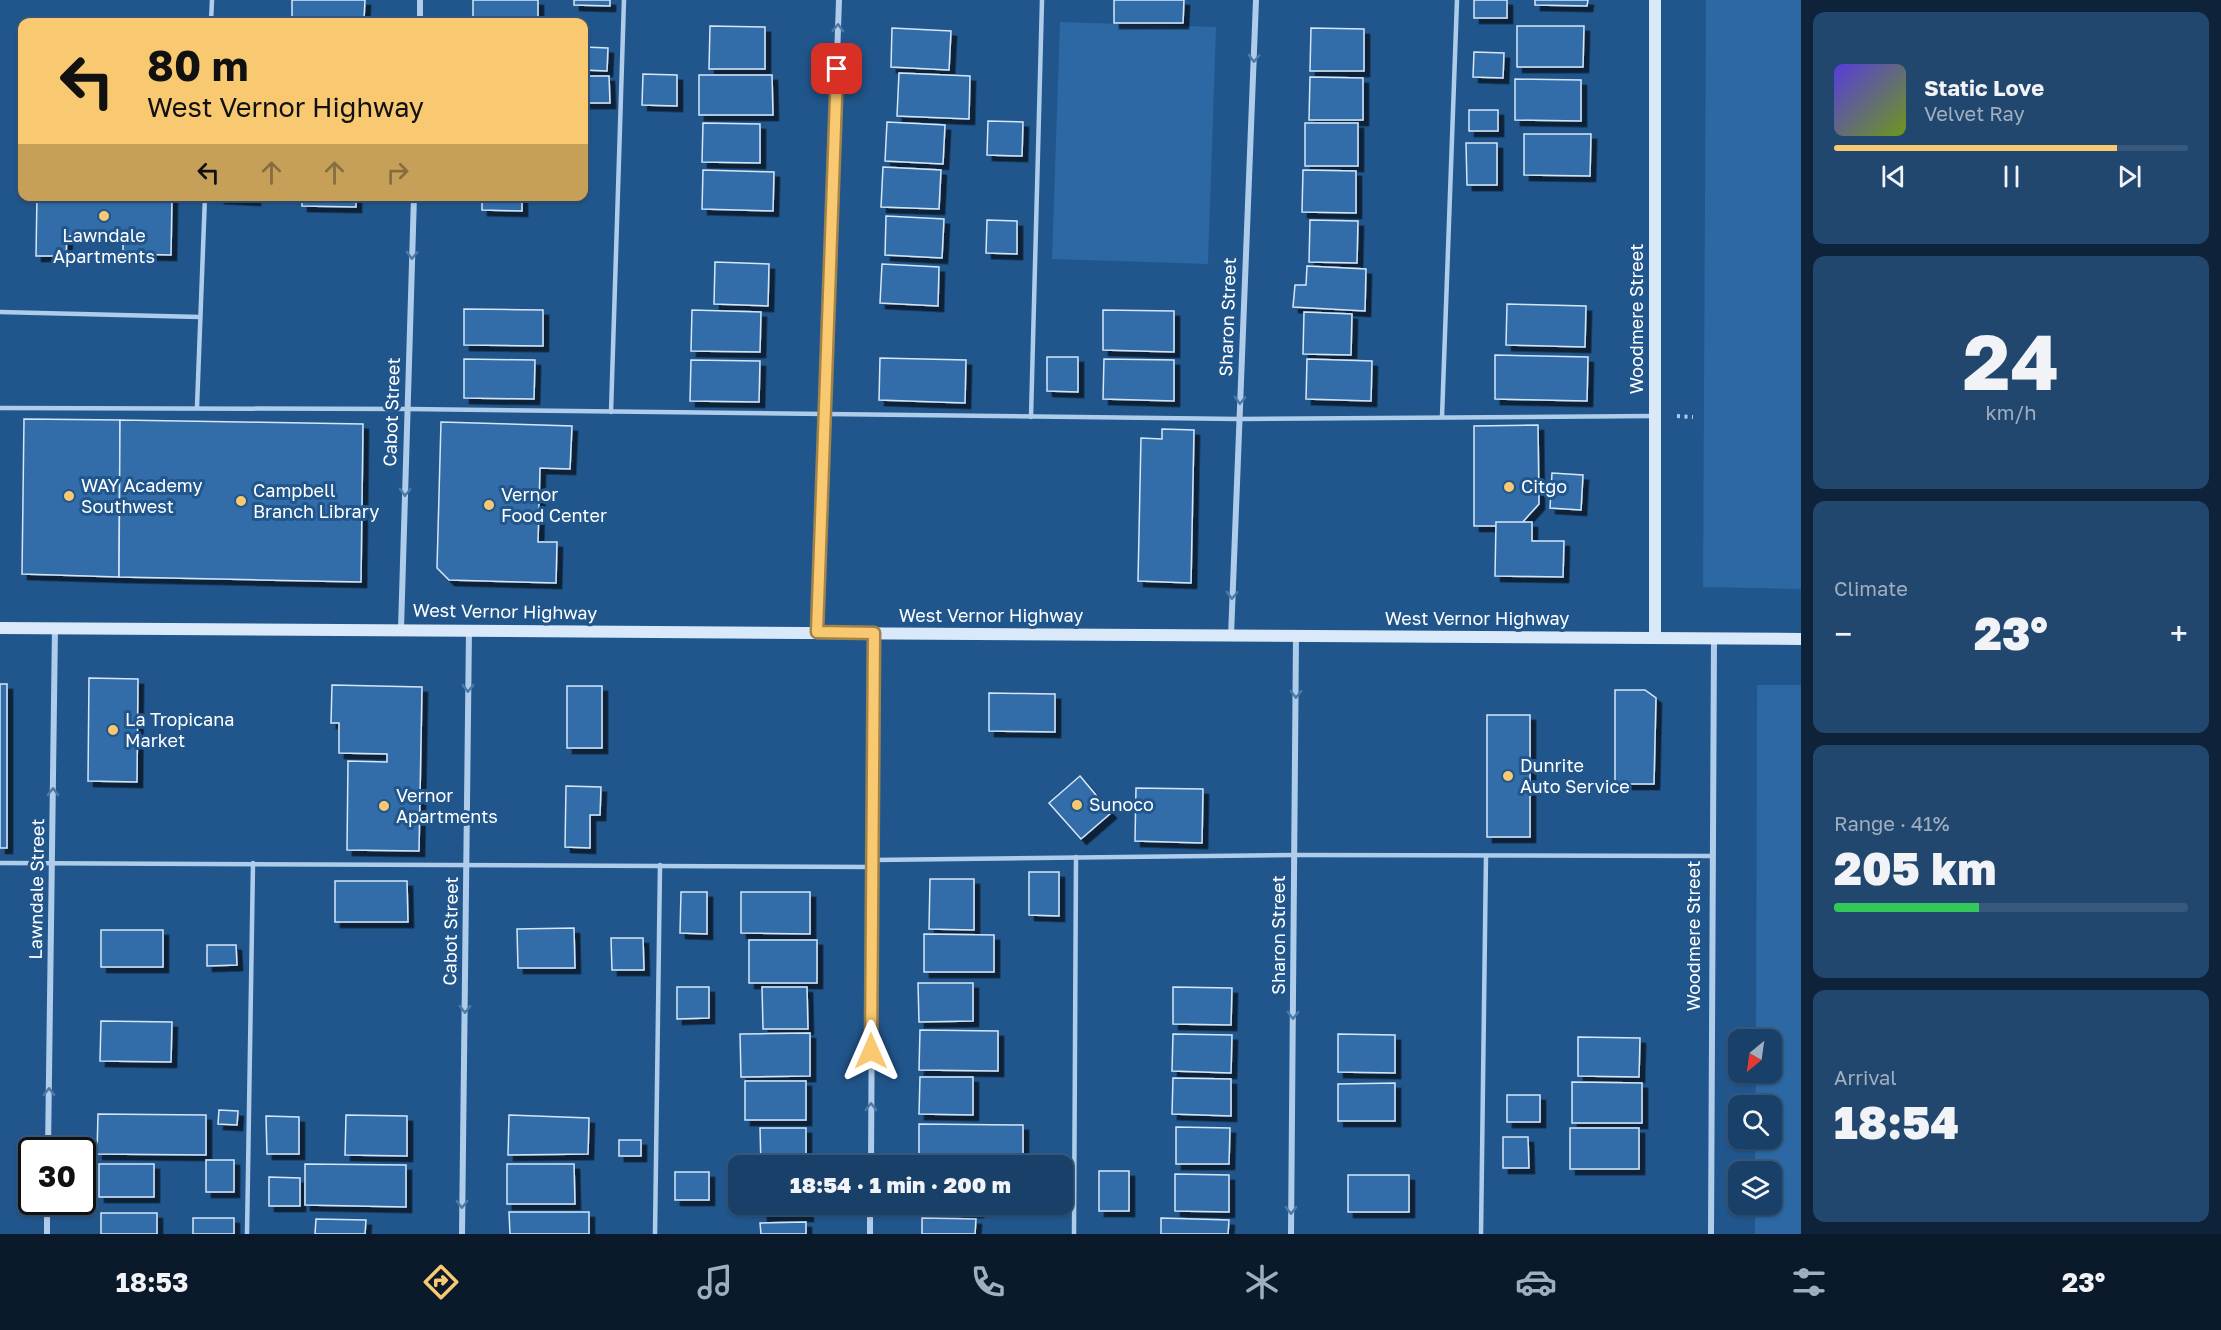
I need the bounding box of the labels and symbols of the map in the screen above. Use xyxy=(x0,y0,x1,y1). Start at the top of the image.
one-way arrow xyxy=(832,24,845,33)
pin xyxy=(811,43,862,94)
one-way arrow xyxy=(1247,54,1260,63)
marker: Lawndale Apartments xyxy=(97,209,111,223)
place label: Lawndale Apartments xyxy=(53,224,155,267)
street label: Woodmere Street xyxy=(1625,244,1647,394)
one-way arrow xyxy=(406,250,419,259)
street label: Sharon Street xyxy=(1214,257,1240,377)
street label: Cabot Street xyxy=(378,357,404,467)
one-way arrow xyxy=(1234,396,1247,405)
place label: WAY Academy Southwest xyxy=(81,474,203,517)
place label: Citgo xyxy=(1521,475,1567,497)
place label: Campbell Branch Library xyxy=(253,479,379,522)
marker: Citgo xyxy=(1502,480,1516,494)
place label: Vernor Food Center xyxy=(501,483,607,526)
one-way arrow xyxy=(399,487,411,496)
marker: WAY Academy Southwest xyxy=(62,489,76,503)
marker: Campbell Branch Library xyxy=(234,494,248,508)
marker: Vernor Food Center xyxy=(482,498,496,512)
one-way arrow xyxy=(1226,591,1239,600)
street label: West Vernor Highway xyxy=(413,598,598,624)
street label: West Vernor Highway xyxy=(899,604,1083,626)
street label: West Vernor Highway xyxy=(1385,607,1569,629)
one-way arrow xyxy=(462,683,475,692)
one-way arrow xyxy=(1289,690,1302,699)
place label: La Tropicana Market xyxy=(125,708,234,751)
marker: La Tropicana Market xyxy=(106,723,120,737)
place label: Dunrite Auto Service xyxy=(1520,754,1630,797)
marker: Dunrite Auto Service xyxy=(1501,769,1515,783)
place label: Vernor Apartments xyxy=(396,784,498,827)
one-way arrow xyxy=(47,788,59,797)
place label: Sunoco xyxy=(1089,793,1154,815)
marker: Sunoco xyxy=(1070,798,1084,812)
marker: Vernor Apartments xyxy=(377,799,391,813)
street label: Lawndale Street xyxy=(24,818,48,960)
street label: Woodmere Street xyxy=(1682,861,1704,1011)
street label: Sharon Street xyxy=(1267,875,1289,995)
street label: Cabot Street xyxy=(438,876,462,986)
one-way arrow xyxy=(459,1004,471,1013)
one-way arrow xyxy=(1287,1011,1299,1020)
position arrow xyxy=(839,1019,903,1083)
north arrow xyxy=(1728,1029,1782,1083)
one-way arrow xyxy=(43,1088,55,1097)
one-way arrow xyxy=(865,1103,877,1112)
speed limit sign: 30 xyxy=(18,1137,96,1215)
one-way arrow xyxy=(456,1199,468,1208)
one-way arrow xyxy=(1285,1206,1298,1215)

